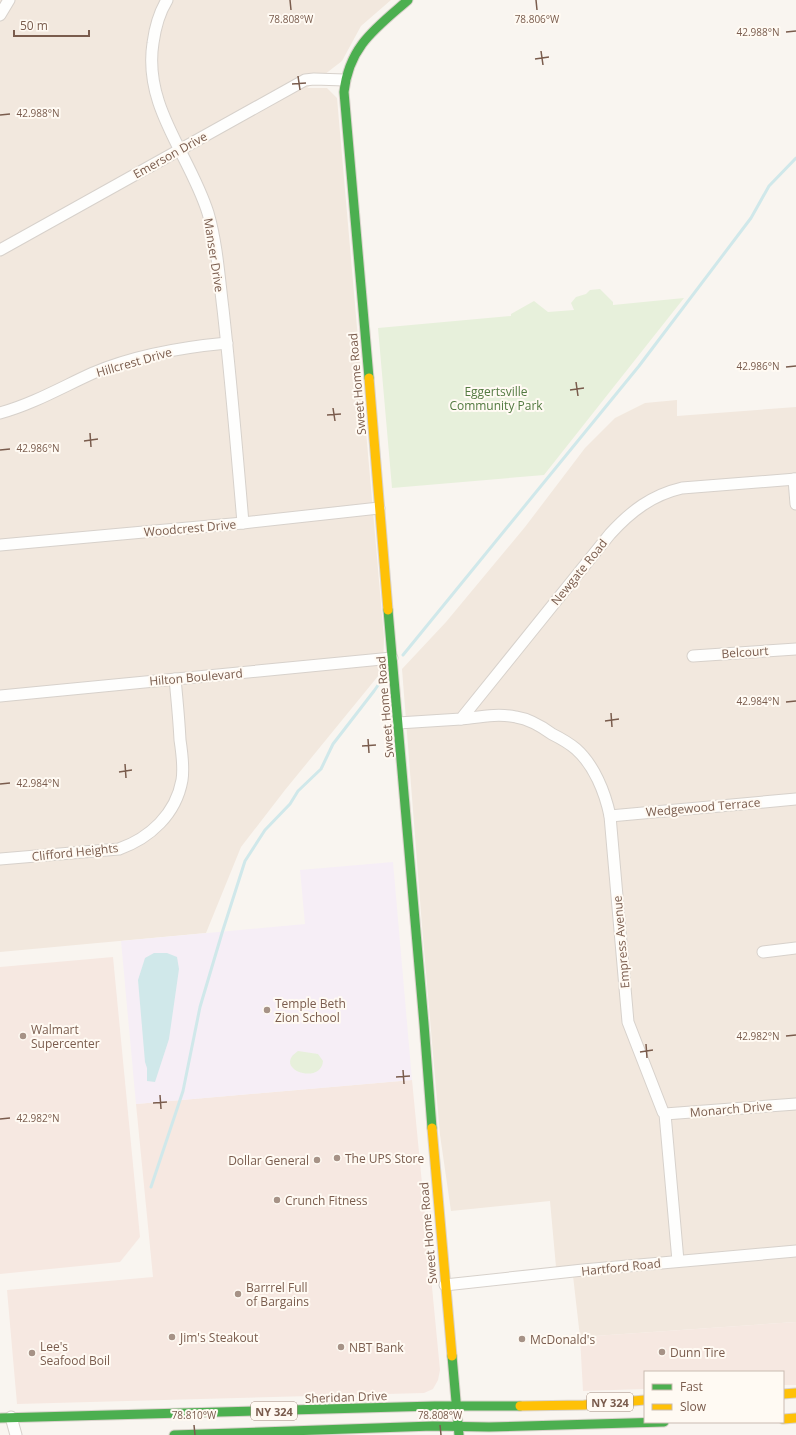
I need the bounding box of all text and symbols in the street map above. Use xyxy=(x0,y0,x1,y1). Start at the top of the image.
scale bar xyxy=(14,12,89,38)
text: 78.808°W xyxy=(269,12,314,26)
text: 78.806°W xyxy=(515,12,560,26)
text: 50 m xyxy=(20,17,48,34)
text: 42.988°N xyxy=(736,25,780,39)
text: 42.988°N xyxy=(16,106,60,120)
street label: Emerson Drive xyxy=(130,128,210,182)
street label: Manser Drive xyxy=(200,217,228,293)
street label: Sweet Home Road xyxy=(344,332,370,436)
street label: Hillcrest Drive xyxy=(94,343,174,381)
text: 42.986°N xyxy=(736,359,780,373)
park label: Eggertsville Community Park xyxy=(449,383,543,414)
text: 42.986°N xyxy=(16,441,60,455)
street label: Woodcrest Drive xyxy=(143,515,237,541)
street label: Newgate Road xyxy=(547,535,611,609)
street label: Belcourt xyxy=(721,642,769,662)
street label: Sweet Home Road xyxy=(372,655,398,759)
street label: Hilton Boulevard xyxy=(148,664,244,690)
text: 42.984°N xyxy=(736,694,780,708)
text: 42.984°N xyxy=(16,776,60,790)
street label: Wedgewood Terrace xyxy=(645,794,761,820)
street label: Clifford Heights xyxy=(31,839,119,865)
street label: Empress Avenue xyxy=(608,895,634,989)
place label: Temple Beth Zion School xyxy=(275,995,346,1026)
marker: Temple Beth Zion School xyxy=(262,1005,272,1015)
place label: Walmart Supercenter xyxy=(31,1021,100,1052)
text: 42.982°N xyxy=(736,1029,780,1043)
marker: Walmart Supercenter xyxy=(18,1031,28,1041)
street label: Monarch Drive xyxy=(689,1097,773,1121)
text: 42.982°N xyxy=(16,1111,60,1125)
place label: The UPS Store xyxy=(345,1150,424,1167)
place label: Dollar General xyxy=(228,1152,309,1169)
marker: The UPS Store xyxy=(332,1153,342,1163)
marker: Dollar General xyxy=(312,1155,322,1165)
street label: Sweet Home Road xyxy=(415,1181,441,1285)
place label: Crunch Fitness xyxy=(285,1192,368,1209)
marker: Crunch Fitness xyxy=(272,1195,282,1205)
street label: Hartford Road xyxy=(580,1254,662,1280)
place label: Barrrel Full of Bargains xyxy=(246,1279,309,1310)
marker: Barrrel Full of Bargains xyxy=(233,1289,243,1299)
place label: Jim's Steakout xyxy=(179,1329,258,1346)
place label: McDonald's xyxy=(530,1331,595,1348)
marker: Jim's Steakout xyxy=(167,1332,177,1342)
marker: McDonald's xyxy=(517,1334,527,1344)
place label: Lee's Seafood Boil xyxy=(40,1338,110,1369)
place label: NBT Bank xyxy=(349,1339,404,1356)
marker: NBT Bank xyxy=(336,1342,346,1352)
place label: Dunn Tire xyxy=(670,1344,725,1361)
marker: Dunn Tire xyxy=(657,1347,667,1357)
marker: Lee's Seafood Boil xyxy=(27,1348,37,1358)
legend xyxy=(644,1371,784,1423)
text: Fast xyxy=(680,1378,703,1395)
street label: Sheridan Drive xyxy=(304,1387,388,1407)
road number: NY 324 xyxy=(587,1393,633,1411)
text: Slow xyxy=(680,1398,707,1415)
road number: NY 324 xyxy=(251,1402,297,1420)
text: 78.810°W xyxy=(172,1408,217,1422)
text: 78.808°W xyxy=(418,1408,463,1422)

